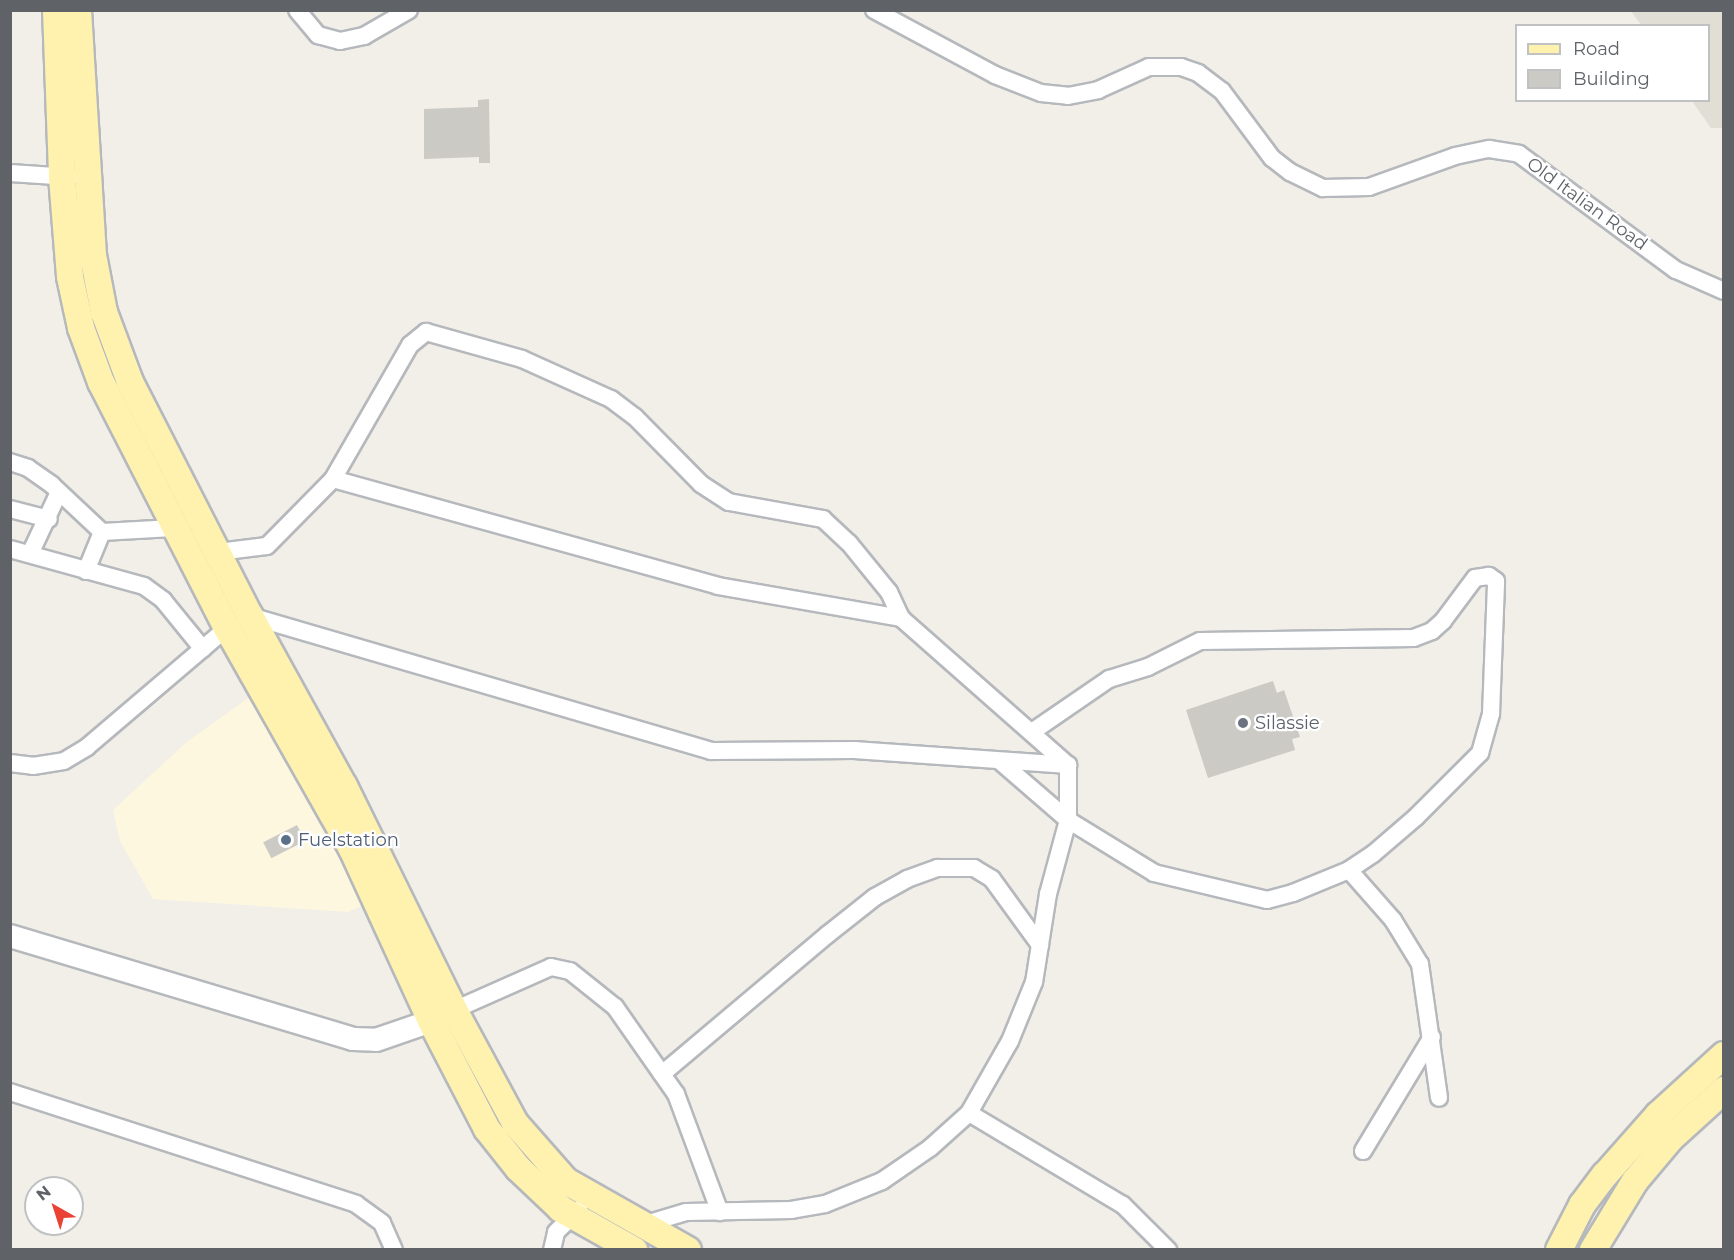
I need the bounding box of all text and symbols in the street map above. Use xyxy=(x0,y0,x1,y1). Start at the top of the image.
legend xyxy=(1515,24,1710,102)
text: Road xyxy=(1573,38,1620,60)
text: Building xyxy=(1573,68,1650,90)
street label: Old Italian Road xyxy=(1522,153,1652,255)
place label: Silassie xyxy=(1255,712,1320,734)
marker: Silassie xyxy=(1236,716,1250,730)
place label: Fuelstation xyxy=(298,829,399,851)
marker: Fuelstation xyxy=(279,833,293,847)
north arrow xyxy=(24,1176,84,1236)
text: N xyxy=(33,1182,55,1205)

